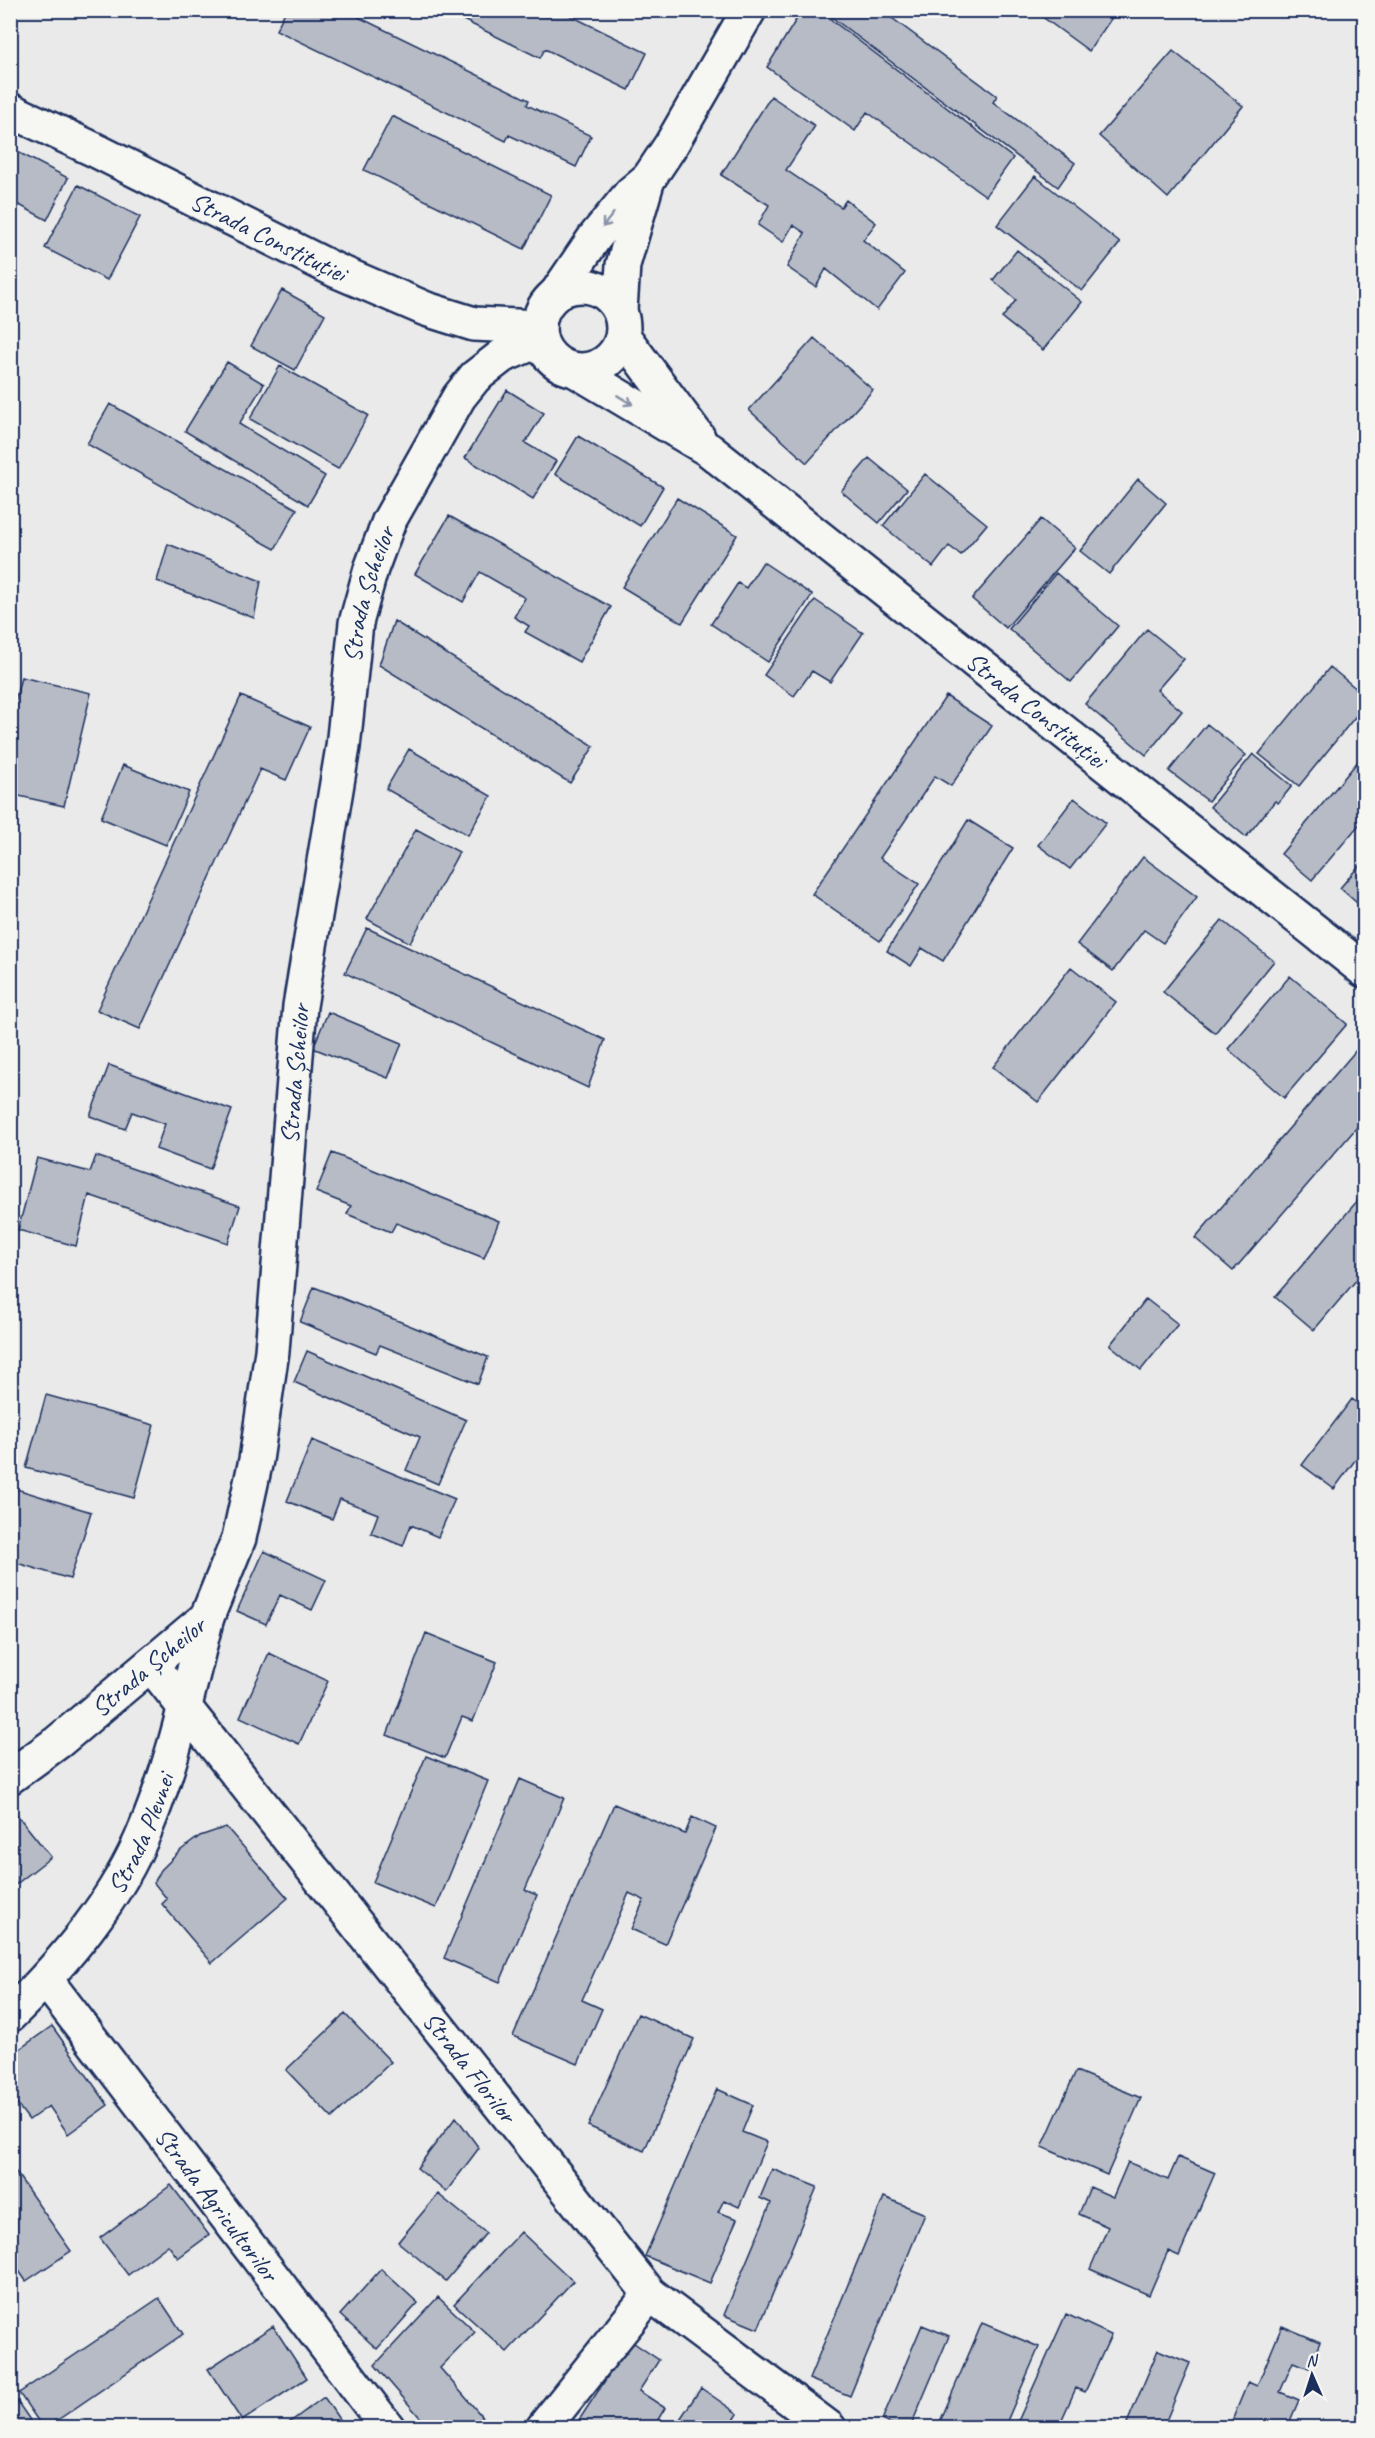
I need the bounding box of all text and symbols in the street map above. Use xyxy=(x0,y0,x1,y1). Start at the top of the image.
street label: Strada Constituției xyxy=(185,184,354,291)
one-way arrow xyxy=(602,211,615,227)
one-way arrow xyxy=(616,394,633,406)
street label: Strada Șcheilor xyxy=(336,519,403,664)
street label: Strada Constituției xyxy=(959,644,1116,778)
street label: Strada Șcheilor xyxy=(272,1001,317,1145)
street label: Strada Șcheilor xyxy=(84,1607,214,1724)
street label: Strada Plevnei xyxy=(99,1766,182,1900)
street label: Strada Florilor xyxy=(416,2005,526,2131)
street label: Strada Agricultorilor xyxy=(148,2121,287,2289)
north arrow xyxy=(1282,2345,1342,2405)
text: N xyxy=(1306,2351,1320,2371)

